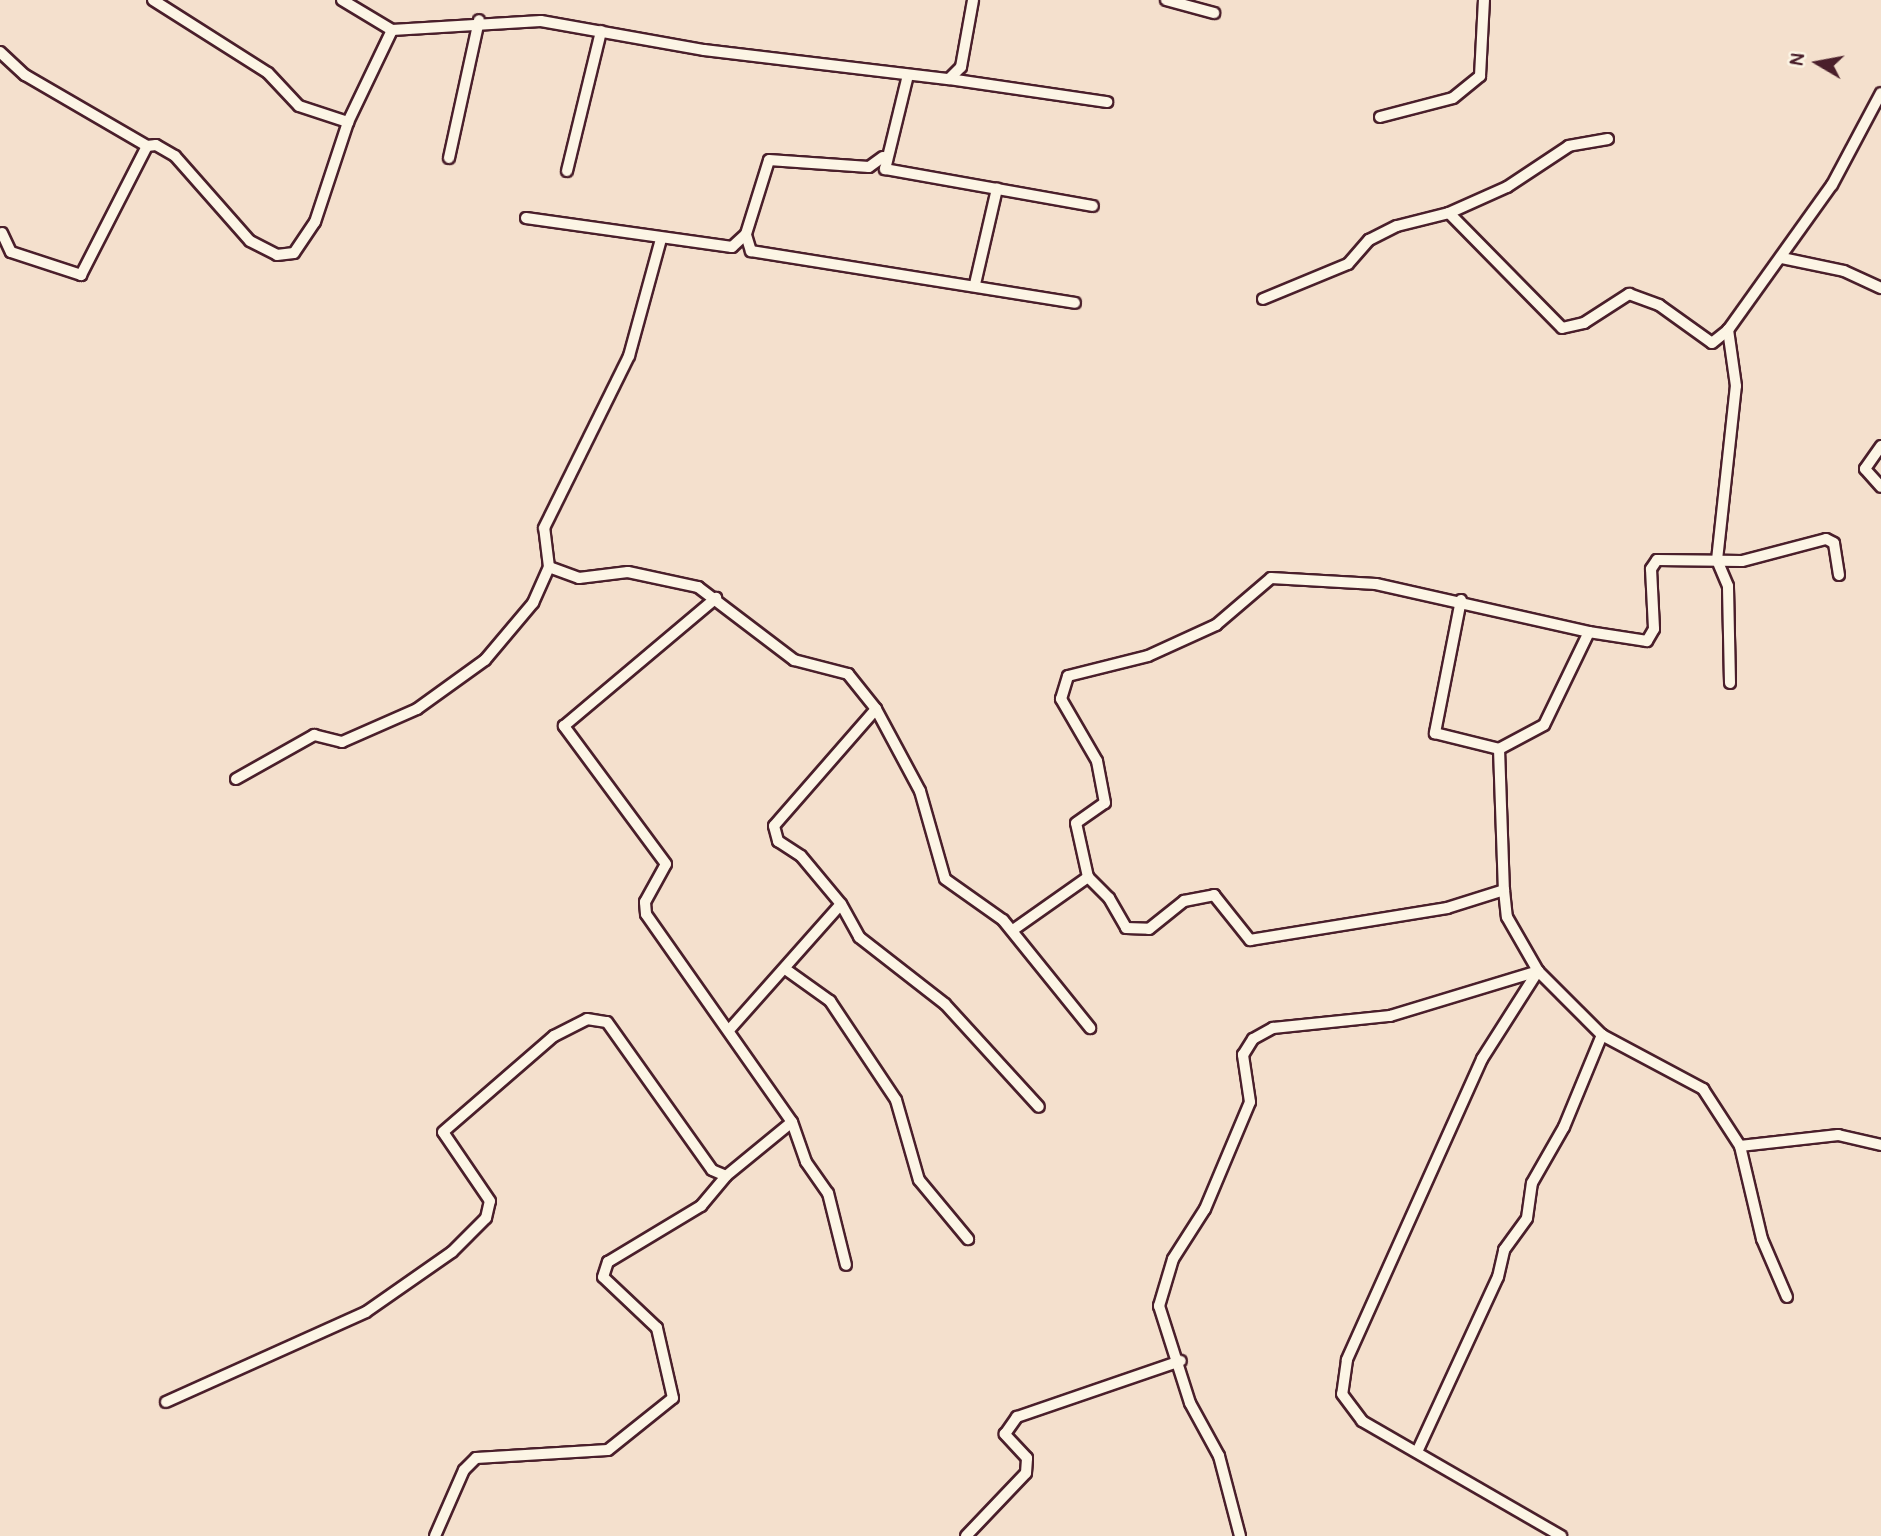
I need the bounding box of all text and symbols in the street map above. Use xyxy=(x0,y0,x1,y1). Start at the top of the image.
north arrow xyxy=(1783,28,1853,98)
text: N xyxy=(1784,51,1810,68)

